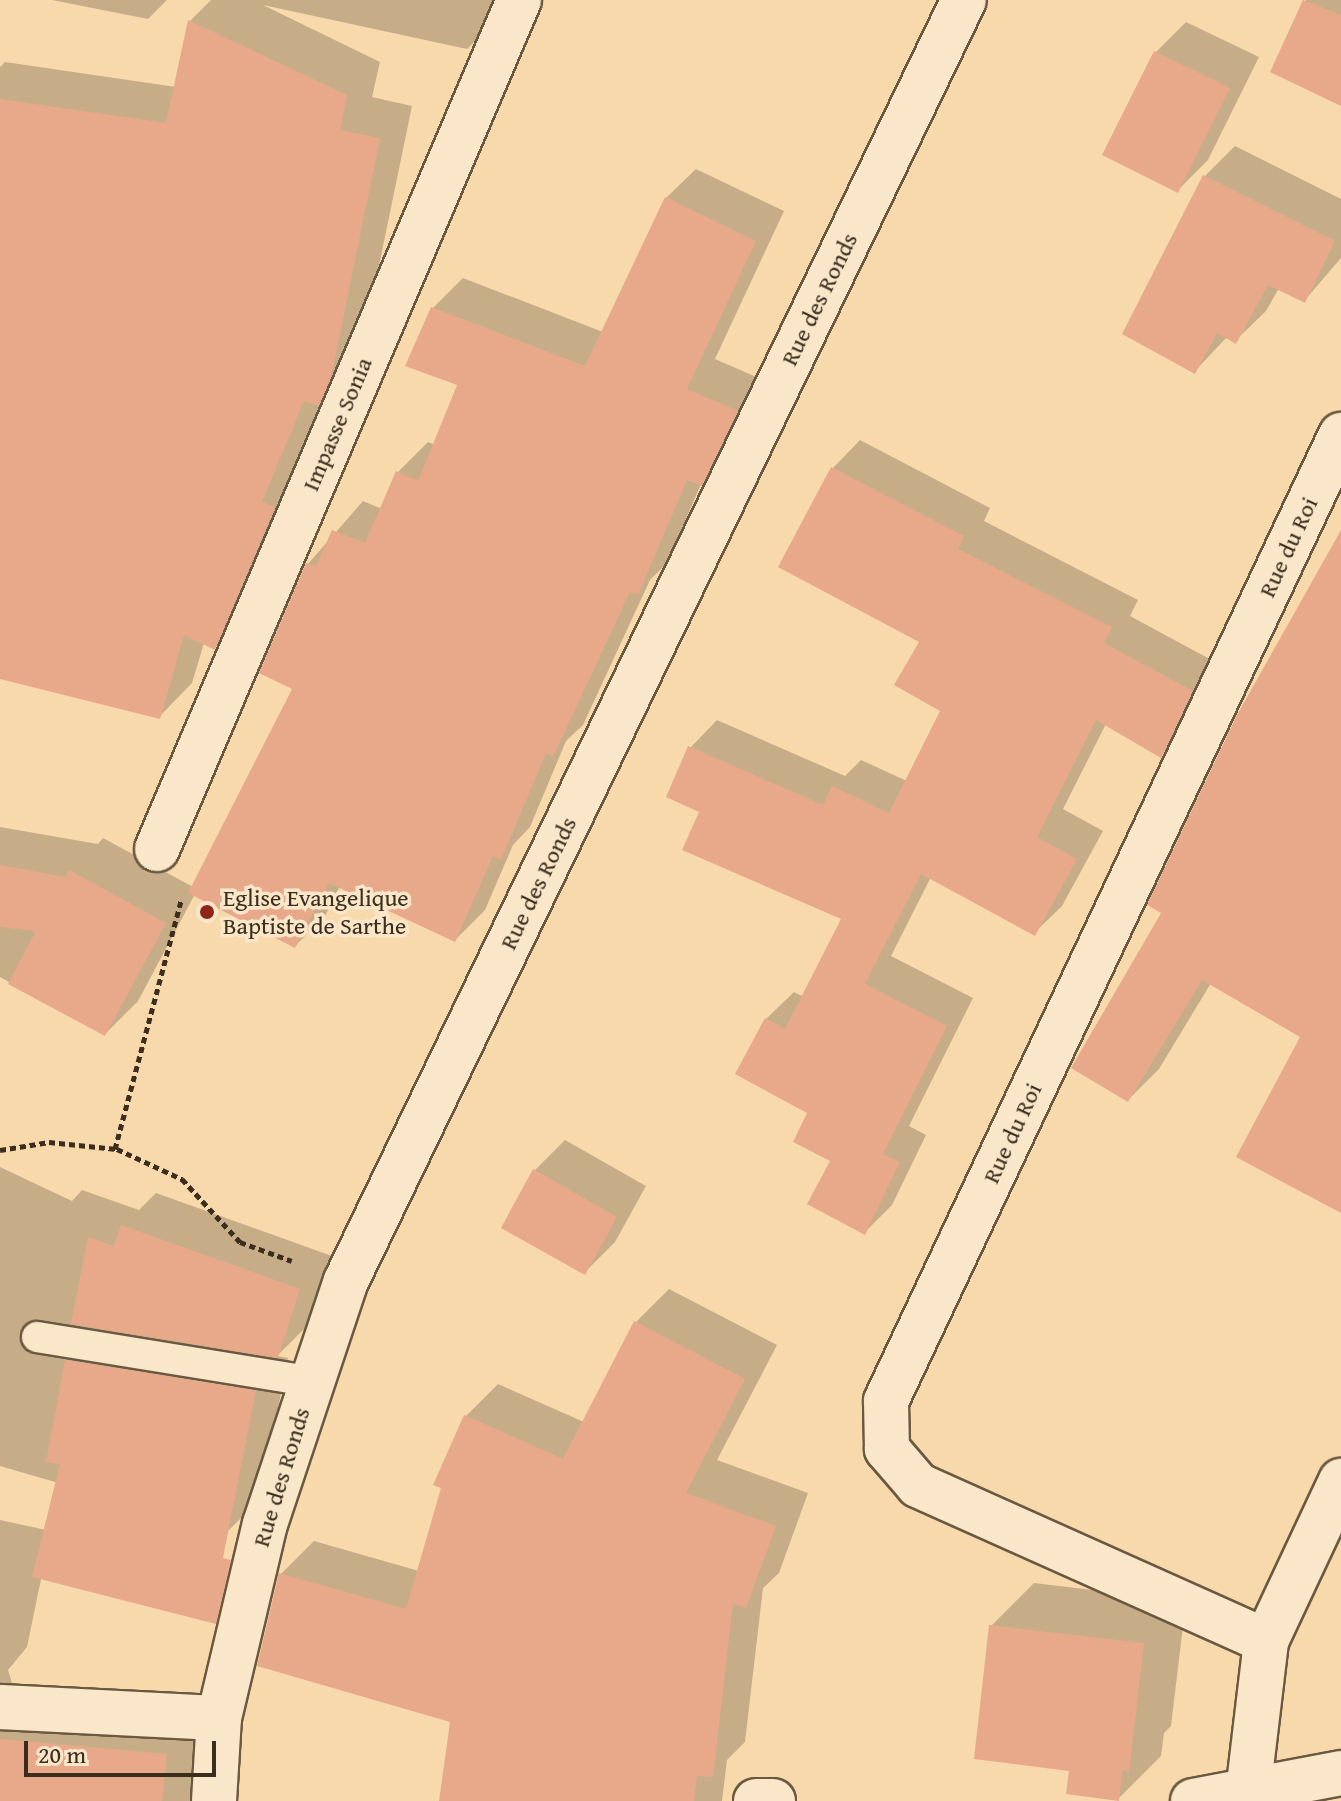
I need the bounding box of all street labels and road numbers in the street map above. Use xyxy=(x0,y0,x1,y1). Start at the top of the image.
street label: Rue des Ronds xyxy=(774,228,864,370)
street label: Impasse Sonia xyxy=(296,353,378,495)
street label: Rue du Roi xyxy=(1252,492,1324,602)
street label: Rue des Ronds xyxy=(493,812,583,954)
street label: Rue du Roi xyxy=(976,1078,1048,1188)
street label: Rue des Ronds xyxy=(246,1404,316,1550)

